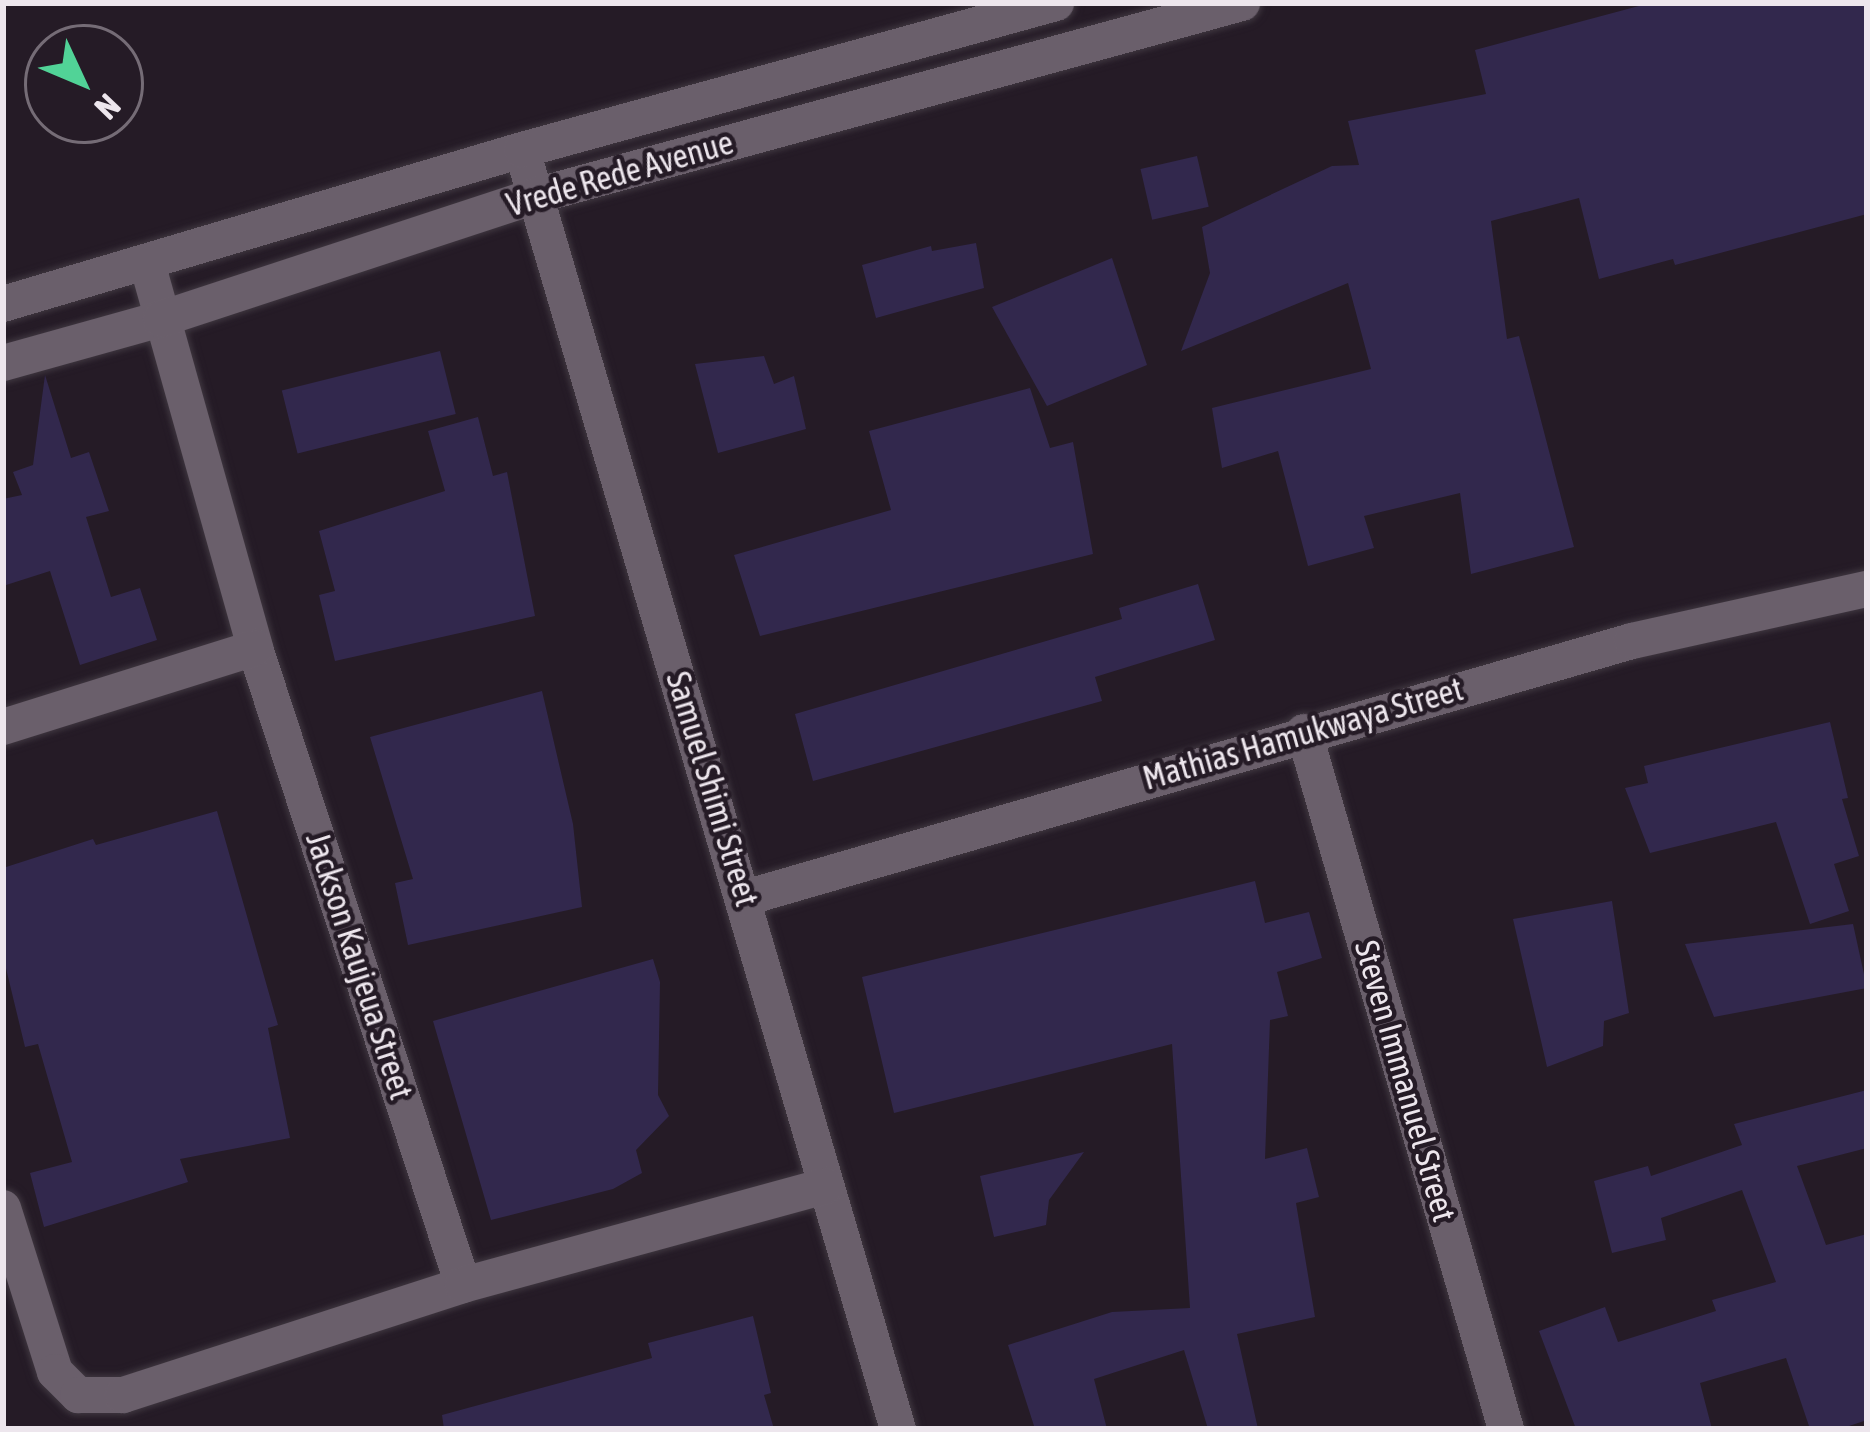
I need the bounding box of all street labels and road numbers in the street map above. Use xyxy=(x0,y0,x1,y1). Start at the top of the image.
street label: Vrede Rede Avenue xyxy=(502,123,738,225)
street label: Samuel Shimi Street xyxy=(658,667,766,911)
street label: Mathias Hamukwaya Street xyxy=(1138,669,1468,799)
street label: Jackson Kaujeua Street xyxy=(297,828,421,1104)
street label: Steven Immanuel Street xyxy=(1346,936,1464,1226)

